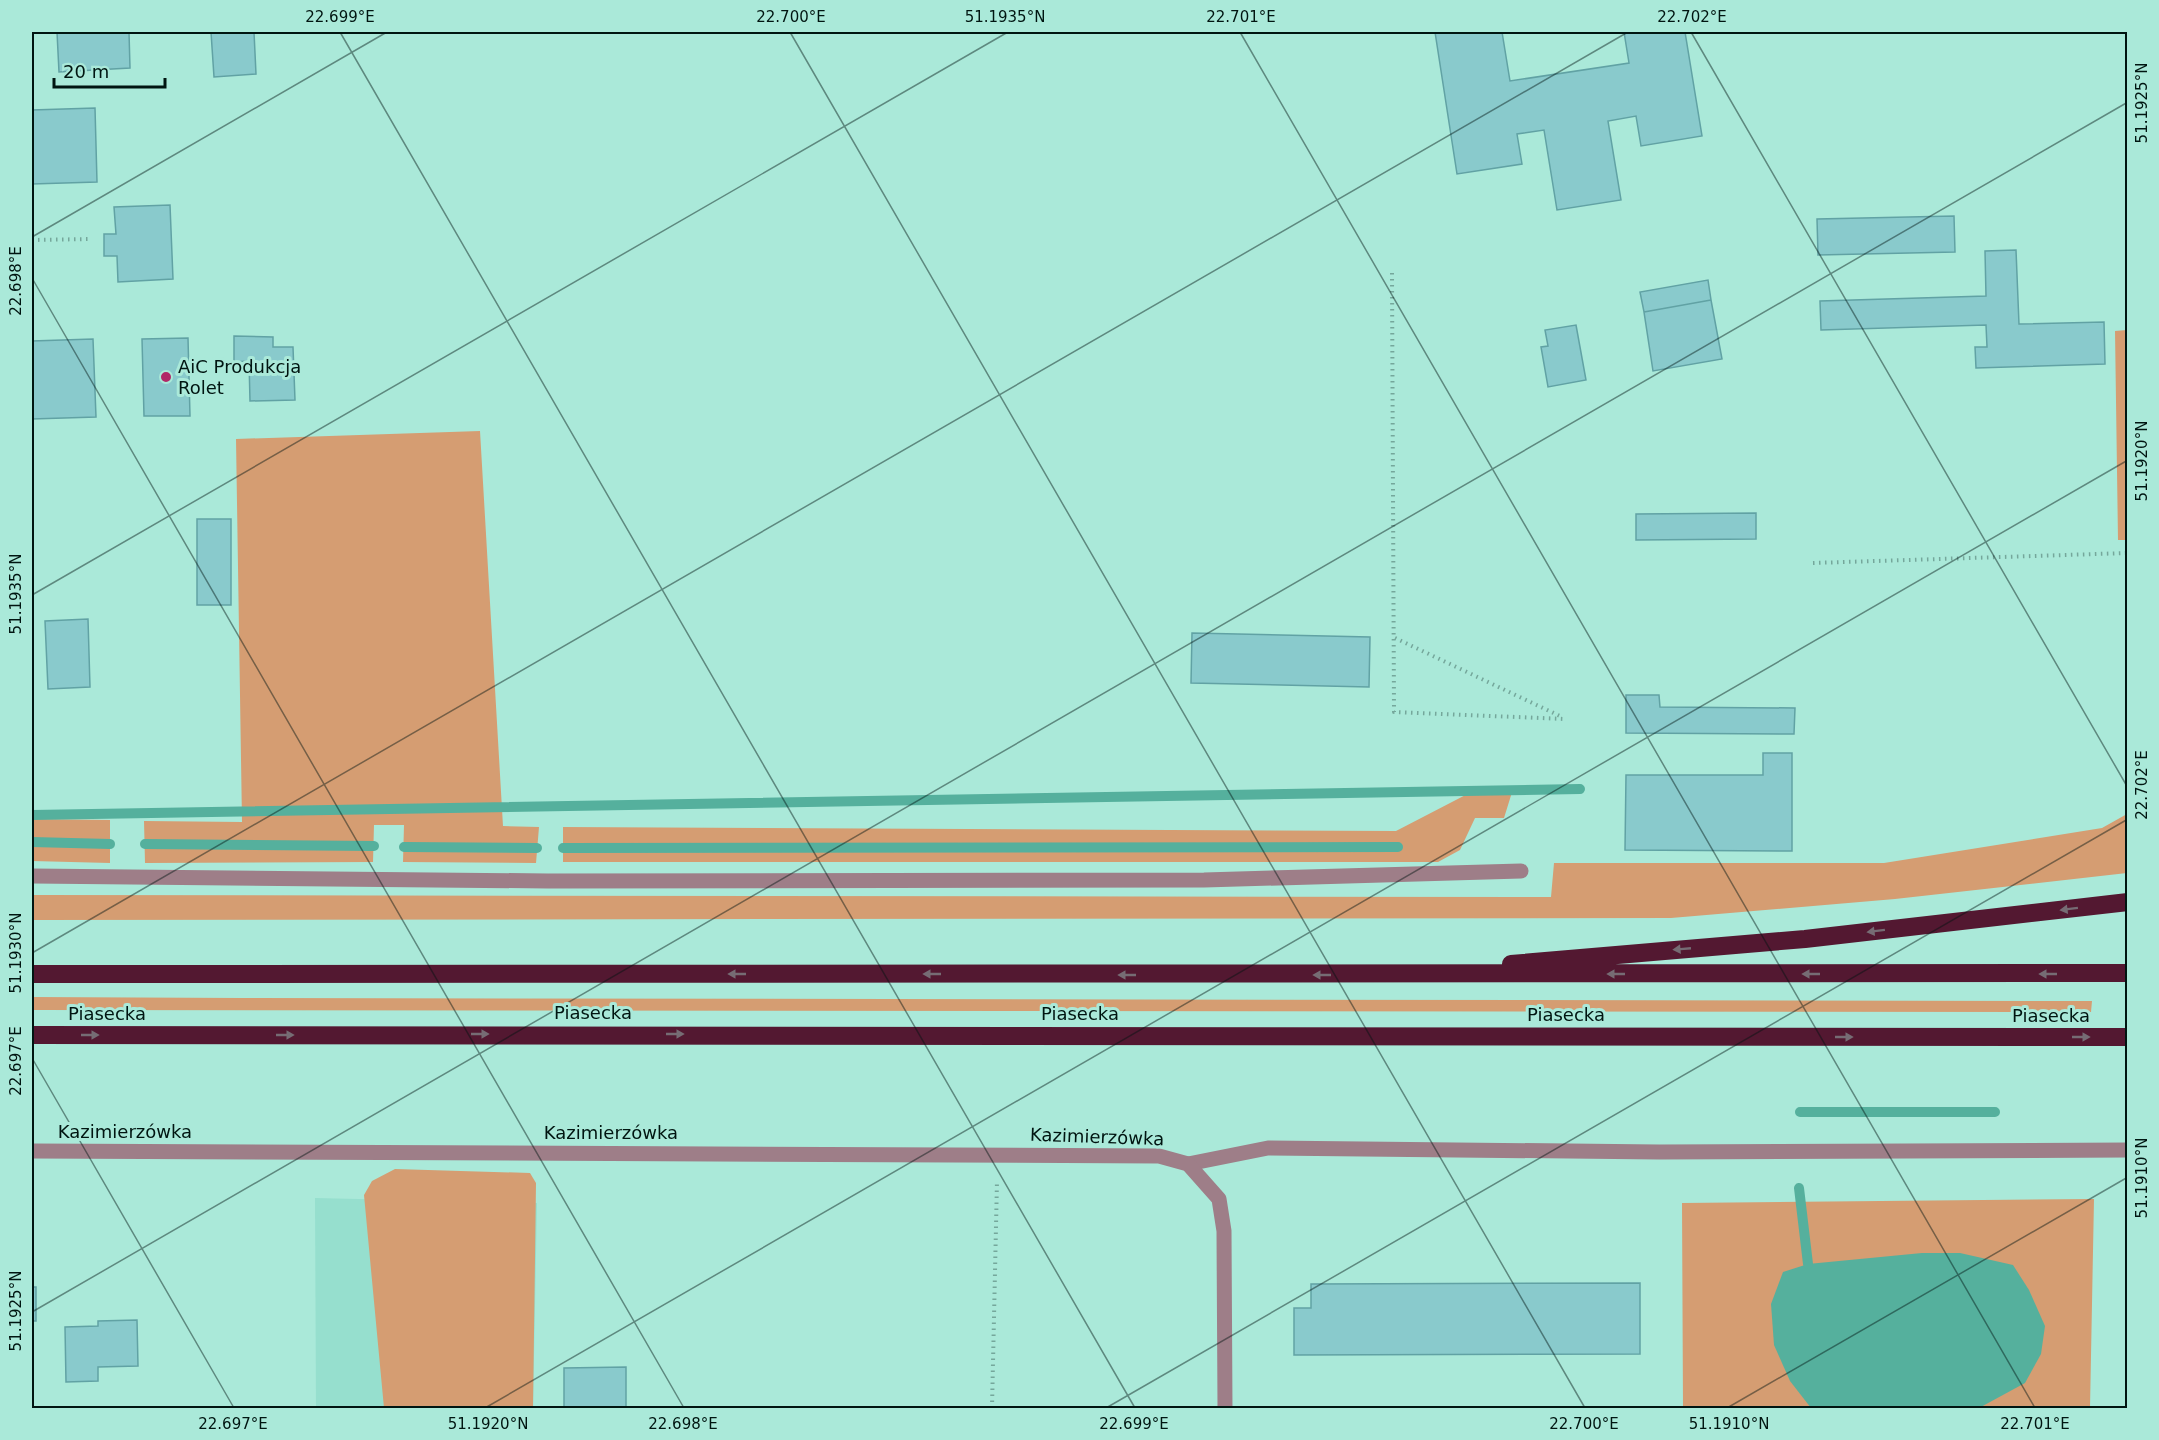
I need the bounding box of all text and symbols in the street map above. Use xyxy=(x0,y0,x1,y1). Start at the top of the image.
text: 22.699°E xyxy=(305,8,375,26)
text: 22.700°E xyxy=(756,8,826,26)
text: 51.1935°N xyxy=(965,8,1045,26)
text: 22.701°E xyxy=(1206,8,1276,26)
text: 22.702°E xyxy=(1657,8,1727,26)
scale bar xyxy=(54,51,165,89)
text: 20 m xyxy=(63,61,109,82)
text: 51.1925°N xyxy=(2133,63,2151,143)
text: 22.698°E xyxy=(7,246,25,316)
place label: AiC Produkcja Rolet xyxy=(178,356,301,398)
marker: AiC Produkcja Rolet xyxy=(159,370,173,384)
text: 51.1920°N xyxy=(2133,421,2151,501)
text: 51.1935°N xyxy=(7,554,25,634)
text: 22.702°E xyxy=(2133,750,2151,820)
one-way arrow xyxy=(2060,904,2079,913)
text: 51.1930°N xyxy=(7,913,25,993)
one-way arrow xyxy=(1866,926,1885,936)
one-way arrow xyxy=(1672,945,1691,954)
one-way arrow xyxy=(727,969,746,979)
one-way arrow xyxy=(922,969,941,979)
one-way arrow xyxy=(1607,969,1626,979)
one-way arrow xyxy=(1802,969,1821,979)
one-way arrow xyxy=(2039,969,2058,979)
one-way arrow xyxy=(1117,970,1136,980)
one-way arrow xyxy=(1312,970,1331,980)
street label: Piasecka xyxy=(554,1002,632,1023)
street label: Piasecka xyxy=(68,1003,146,1024)
street label: Piasecka xyxy=(1041,1003,1119,1024)
street label: Piasecka xyxy=(1527,1004,1605,1025)
street label: Piasecka xyxy=(2012,1005,2090,1026)
text: 22.697°E xyxy=(7,1026,25,1096)
one-way arrow xyxy=(470,1029,489,1039)
one-way arrow xyxy=(665,1029,684,1039)
one-way arrow xyxy=(80,1030,99,1040)
one-way arrow xyxy=(275,1030,294,1040)
one-way arrow xyxy=(1834,1032,1853,1042)
one-way arrow xyxy=(2071,1032,2090,1042)
street label: Kazimierzówka xyxy=(58,1121,192,1142)
street label: Kazimierzówka xyxy=(544,1122,678,1143)
street label: Kazimierzówka xyxy=(1030,1124,1164,1149)
text: 51.1910°N xyxy=(2133,1138,2151,1218)
text: 51.1925°N xyxy=(7,1271,25,1351)
text: 22.697°E xyxy=(198,1415,268,1433)
text: 51.1920°N xyxy=(448,1415,528,1433)
text: 22.698°E xyxy=(648,1415,718,1433)
text: 22.699°E xyxy=(1099,1415,1169,1433)
text: 22.700°E xyxy=(1549,1415,1619,1433)
text: 51.1910°N xyxy=(1689,1415,1769,1433)
text: 22.701°E xyxy=(2000,1415,2070,1433)

